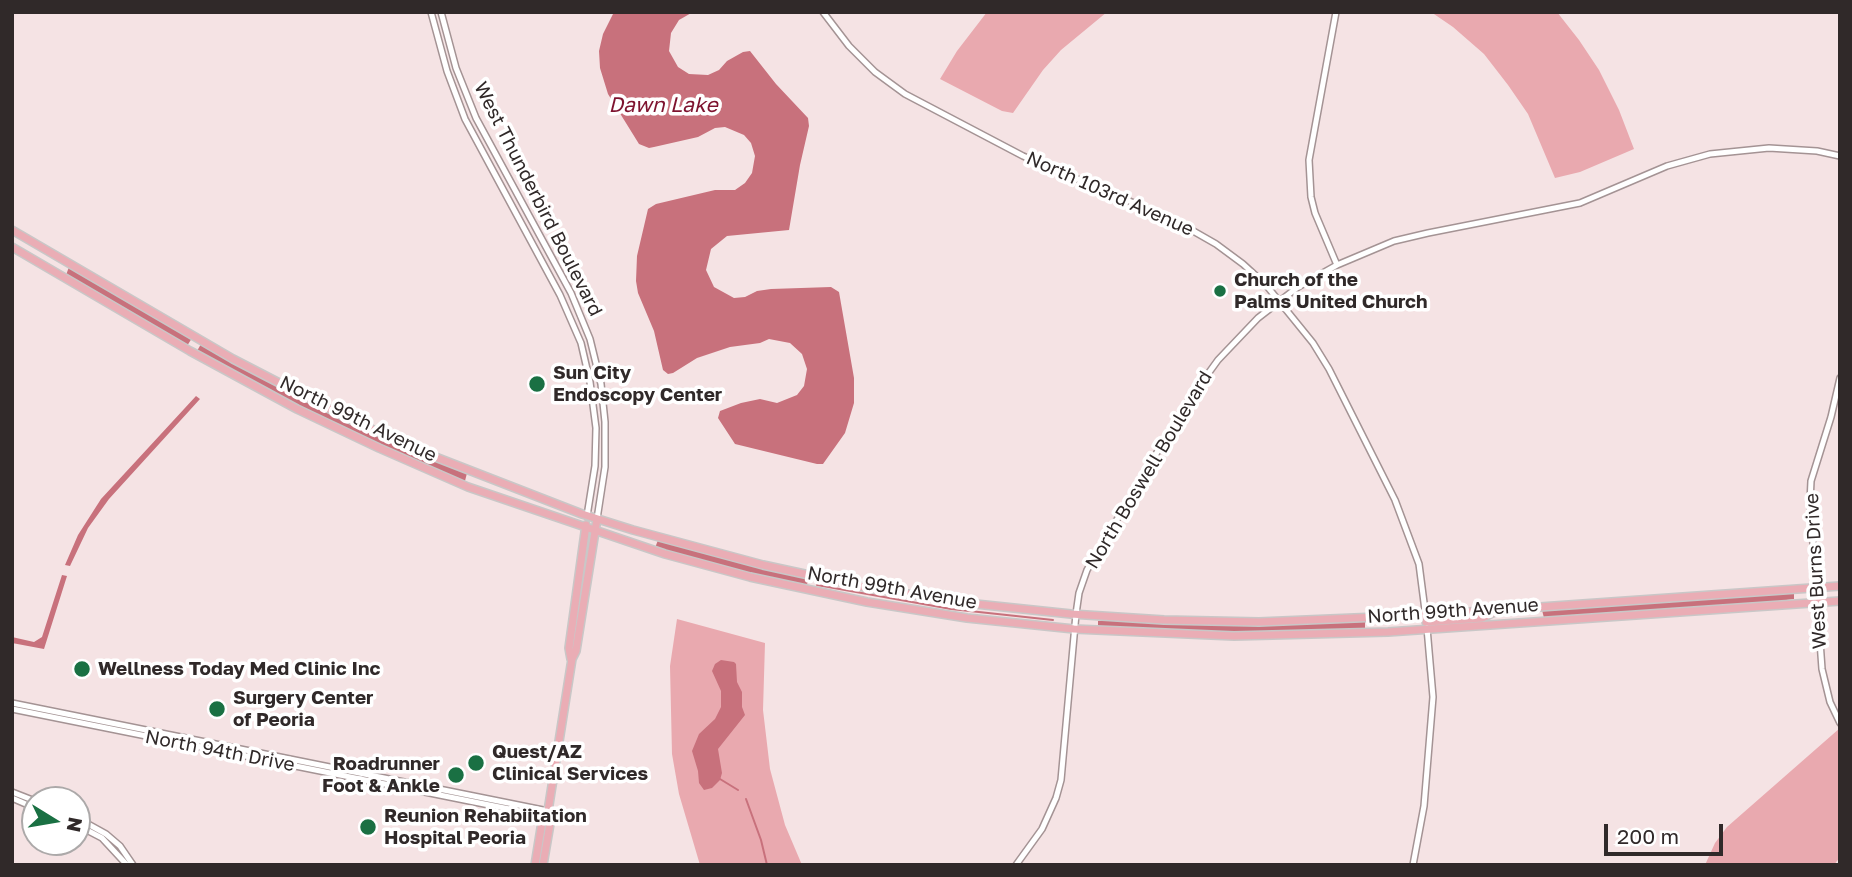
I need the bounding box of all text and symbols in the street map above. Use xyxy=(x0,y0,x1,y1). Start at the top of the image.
street label: West Thunderbird Boulevard xyxy=(469,78,607,320)
water label: Dawn Lake xyxy=(608,92,718,118)
street label: North 103rd Avenue xyxy=(1023,147,1197,241)
place label: Church of the Palms United Church xyxy=(1234,269,1427,313)
marker: Church of the Palms United Church xyxy=(1212,283,1228,299)
place label: Sun City Endoscopy Center xyxy=(553,362,722,406)
street label: North Boswell Boulevard xyxy=(1081,367,1217,573)
street label: North 99th Avenue xyxy=(276,371,440,467)
marker: Sun City Endoscopy Center xyxy=(527,374,547,394)
street label: West Burns Drive xyxy=(1801,492,1831,650)
street label: North 99th Avenue xyxy=(805,562,979,614)
street label: North 99th Avenue xyxy=(1367,594,1539,628)
place label: Wellness Today Med Clinic Inc xyxy=(98,658,380,680)
marker: Wellness Today Med Clinic Inc xyxy=(72,659,92,679)
place label: Surgery Center of Peoria xyxy=(233,687,374,731)
marker: Surgery Center of Peoria xyxy=(207,699,227,719)
street label: North 94th Drive xyxy=(143,725,297,777)
place label: Quest/AZ Clinical Services xyxy=(492,741,648,785)
place label: Roadrunner Foot & Ankle xyxy=(322,753,440,797)
marker: Quest/AZ Clinical Services xyxy=(466,753,486,773)
marker: Roadrunner Foot & Ankle xyxy=(446,765,466,785)
north arrow xyxy=(21,786,91,856)
place label: Reunion Rehabiitation Hospital Peoria xyxy=(384,805,587,849)
scale bar xyxy=(1607,810,1726,854)
text: N xyxy=(62,815,88,834)
marker: Reunion Rehabiitation Hospital Peoria xyxy=(358,817,378,837)
text: 200 m xyxy=(1617,823,1679,849)

